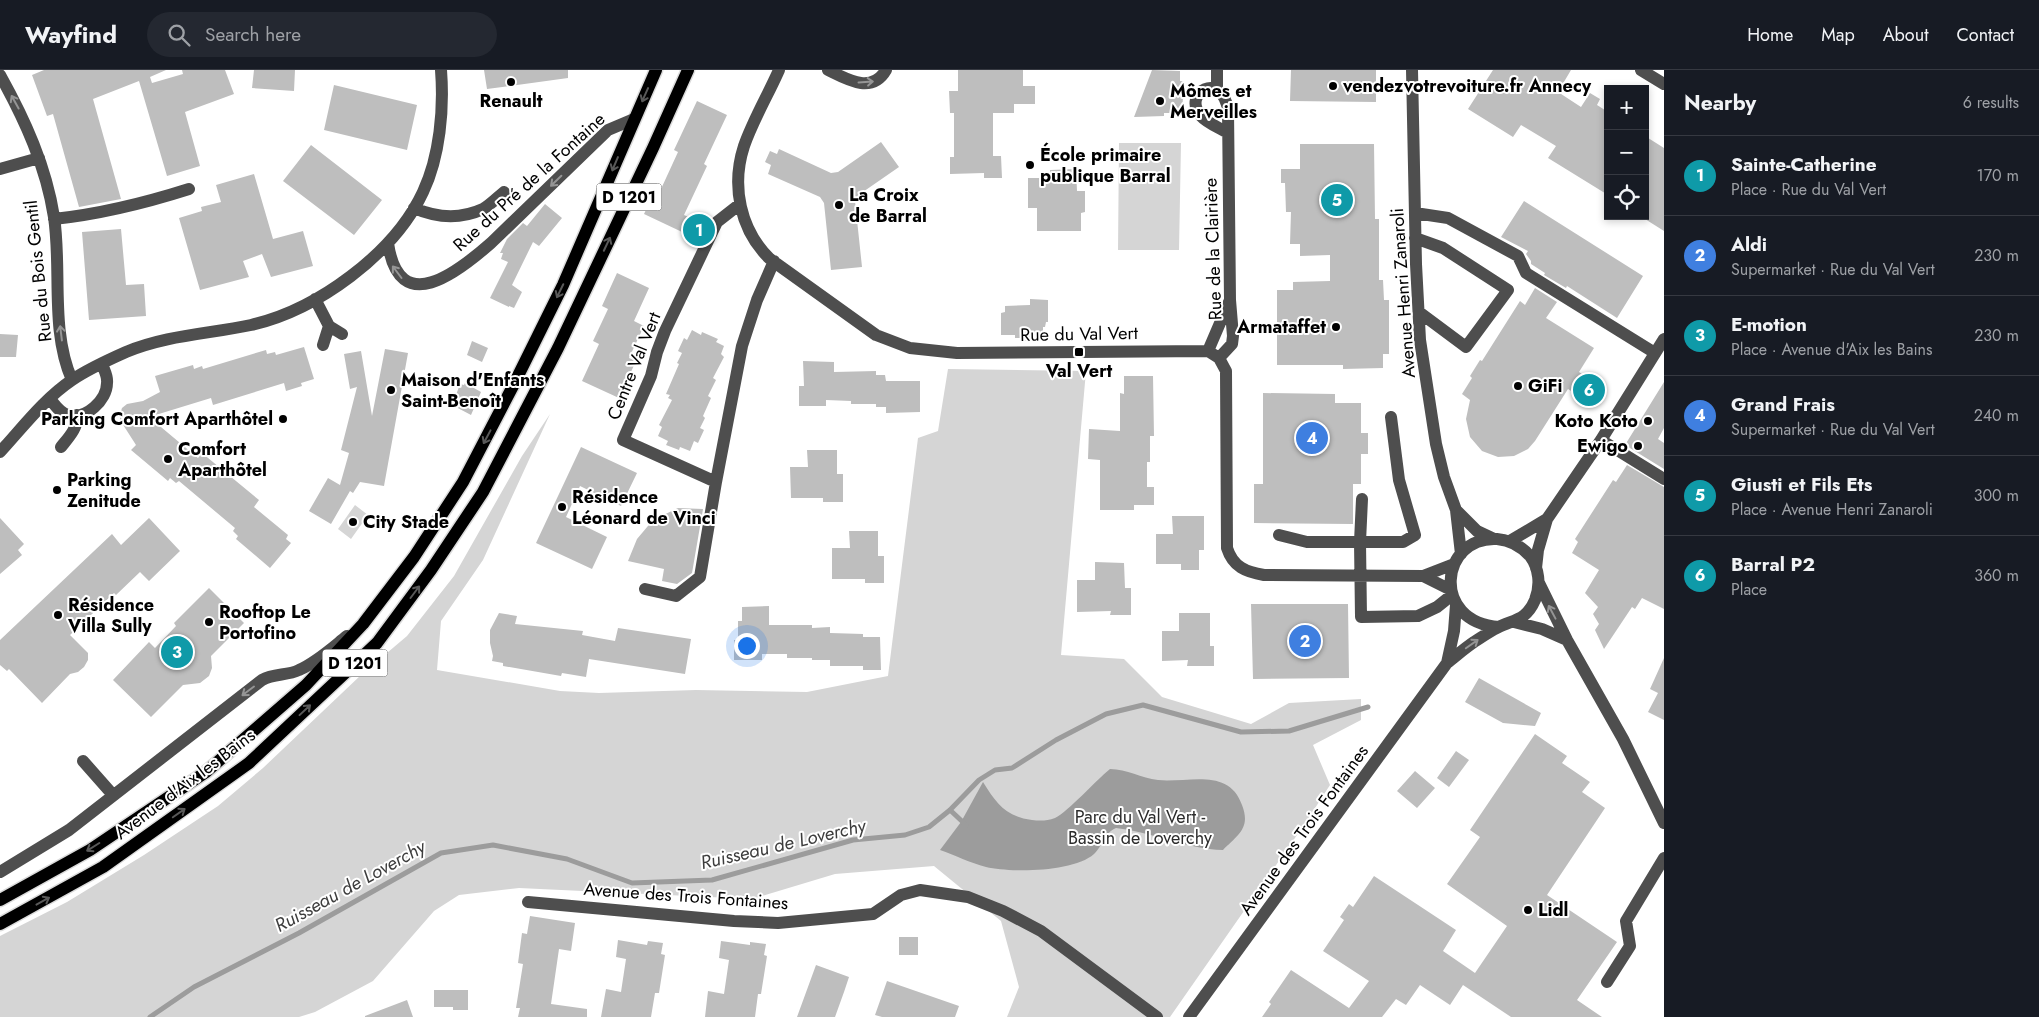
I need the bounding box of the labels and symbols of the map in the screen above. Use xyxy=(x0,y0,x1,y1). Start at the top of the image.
place label: vendezvotrevoiture.fr Annecy xyxy=(1342,73,1592,99)
marker: Renault xyxy=(505,76,517,88)
one-way arrow xyxy=(858,77,874,86)
place label: Mômes et Merveilles xyxy=(1170,78,1257,125)
marker: vendezvotrevoiture.fr Annecy xyxy=(1327,80,1339,92)
one-way arrow xyxy=(640,87,649,102)
place label: Renault xyxy=(480,88,543,114)
marker: Mômes et Merveilles xyxy=(1154,95,1166,107)
one-way arrow xyxy=(10,96,20,110)
street label: Rue du Pré de la Fontaine xyxy=(447,107,611,257)
place label: École primaire publique Barral xyxy=(1040,142,1171,189)
one-way arrow xyxy=(610,156,620,171)
marker: École primaire publique Barral xyxy=(1024,159,1036,171)
one-way arrow xyxy=(549,175,562,187)
street label: Rue de la Clairière xyxy=(1198,177,1228,321)
pin: 5 xyxy=(1321,181,1353,219)
place label: La Croix de Barral xyxy=(849,182,927,229)
road number: D 1201 xyxy=(596,184,662,210)
street label: Rue du Bois Gentil xyxy=(18,199,58,343)
marker: La Croix de Barral xyxy=(833,199,845,211)
street label: Avenue Henri Zanaroli xyxy=(1384,207,1422,379)
pin: 1 xyxy=(683,211,715,249)
one-way arrow xyxy=(602,237,612,252)
one-way arrow xyxy=(392,266,403,279)
one-way arrow xyxy=(555,284,565,299)
street label: Centre Val Vert xyxy=(601,307,668,424)
place label: Armataffet xyxy=(1236,314,1326,340)
street label: Rue du Val Vert xyxy=(1020,320,1139,348)
marker: Armataffet xyxy=(1330,321,1342,333)
one-way arrow xyxy=(56,325,66,341)
marker: Val Vert xyxy=(1073,346,1085,358)
place label: Val Vert xyxy=(1045,358,1113,384)
place label: Maison d'Enfants Saint-Benoît xyxy=(401,367,544,414)
pin: 6 xyxy=(1573,371,1605,409)
place label: GiFi xyxy=(1528,373,1563,399)
marker: GiFi xyxy=(1512,380,1524,392)
marker: Maison d'Enfants Saint-Benoît xyxy=(385,384,397,396)
place label: Parking Comfort Aparthôtel xyxy=(41,406,273,432)
place label: Koto Koto xyxy=(1555,408,1638,434)
marker: Parking Comfort Aparthôtel xyxy=(277,413,289,425)
marker: Koto Koto xyxy=(1642,415,1654,427)
pin: 4 xyxy=(1296,419,1328,457)
one-way arrow xyxy=(482,429,492,444)
place label: Ewigo xyxy=(1577,433,1628,459)
place label: Comfort Aparthôtel xyxy=(177,436,267,483)
marker: Ewigo xyxy=(1632,440,1644,452)
marker: Comfort Aparthôtel xyxy=(162,453,174,465)
place label: Parking Zenitude xyxy=(67,467,141,514)
marker: Parking Zenitude xyxy=(51,484,63,496)
place label: Résidence Léonard de Vinci xyxy=(572,484,716,531)
marker: Résidence Léonard de Vinci xyxy=(556,501,568,513)
place label: City Stade xyxy=(363,509,449,535)
marker: City Stade xyxy=(347,516,359,528)
one-way arrow xyxy=(410,585,420,599)
place label: Résidence Villa Sully xyxy=(67,592,154,639)
place label: Rooftop Le Portofino xyxy=(219,599,311,646)
one-way arrow xyxy=(1547,605,1556,620)
marker: Résidence Villa Sully xyxy=(52,609,64,621)
marker: Rooftop Le Portofino xyxy=(203,616,215,628)
pin: 2 xyxy=(1289,622,1321,660)
pin: 3 xyxy=(161,633,193,671)
your location xyxy=(734,633,760,659)
one-way arrow xyxy=(1465,639,1479,649)
road number: D 1201 xyxy=(322,650,388,676)
one-way arrow xyxy=(242,686,255,697)
one-way arrow xyxy=(298,704,311,716)
street label: Avenue d'Aix les Bains xyxy=(109,723,261,845)
street label: Avenue des Trois Fontaines xyxy=(1233,739,1375,921)
park label: Parc du Val Vert - Bassin de Loverchy xyxy=(1068,804,1212,851)
one-way arrow xyxy=(172,808,186,818)
water label: Ruisseau de Loverchy xyxy=(698,811,870,876)
water label: Ruisseau de Loverchy xyxy=(270,832,432,939)
one-way arrow xyxy=(86,843,100,853)
street label: Avenue des Trois Fontaines xyxy=(583,876,789,916)
one-way arrow xyxy=(35,895,49,905)
place label: Lidl xyxy=(1538,897,1568,923)
marker: Lidl xyxy=(1522,904,1534,916)

